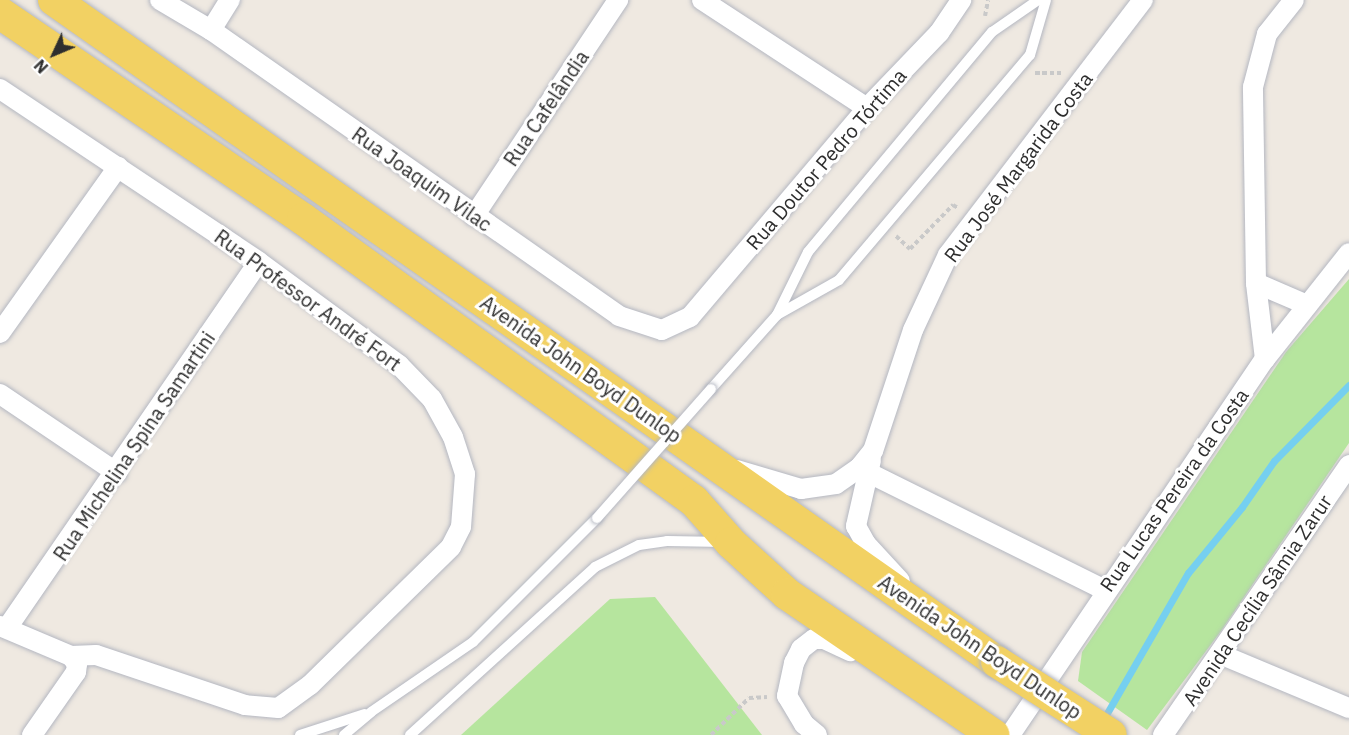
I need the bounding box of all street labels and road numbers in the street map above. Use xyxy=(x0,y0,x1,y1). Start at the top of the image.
street label: Rua Cafelândia xyxy=(498,45,594,171)
street label: Rua Doutor Pedro Tórtima xyxy=(741,64,911,254)
street label: Rua José Margarida Costa xyxy=(939,67,1097,267)
street label: Rua Joaquim Vilac xyxy=(347,122,497,236)
street label: Rua Professor André Fort xyxy=(210,224,406,376)
street label: Avenida John Boyd Dunlop xyxy=(476,290,686,448)
street label: Rua Michelina Spina Samartini xyxy=(48,327,220,565)
street label: Rua Lucas Pereira da Costa xyxy=(1095,384,1253,596)
street label: Avenida Cecília Sâmia Zarur xyxy=(1177,490,1337,710)
street label: Avenida John Boyd Dunlop xyxy=(874,570,1086,724)

